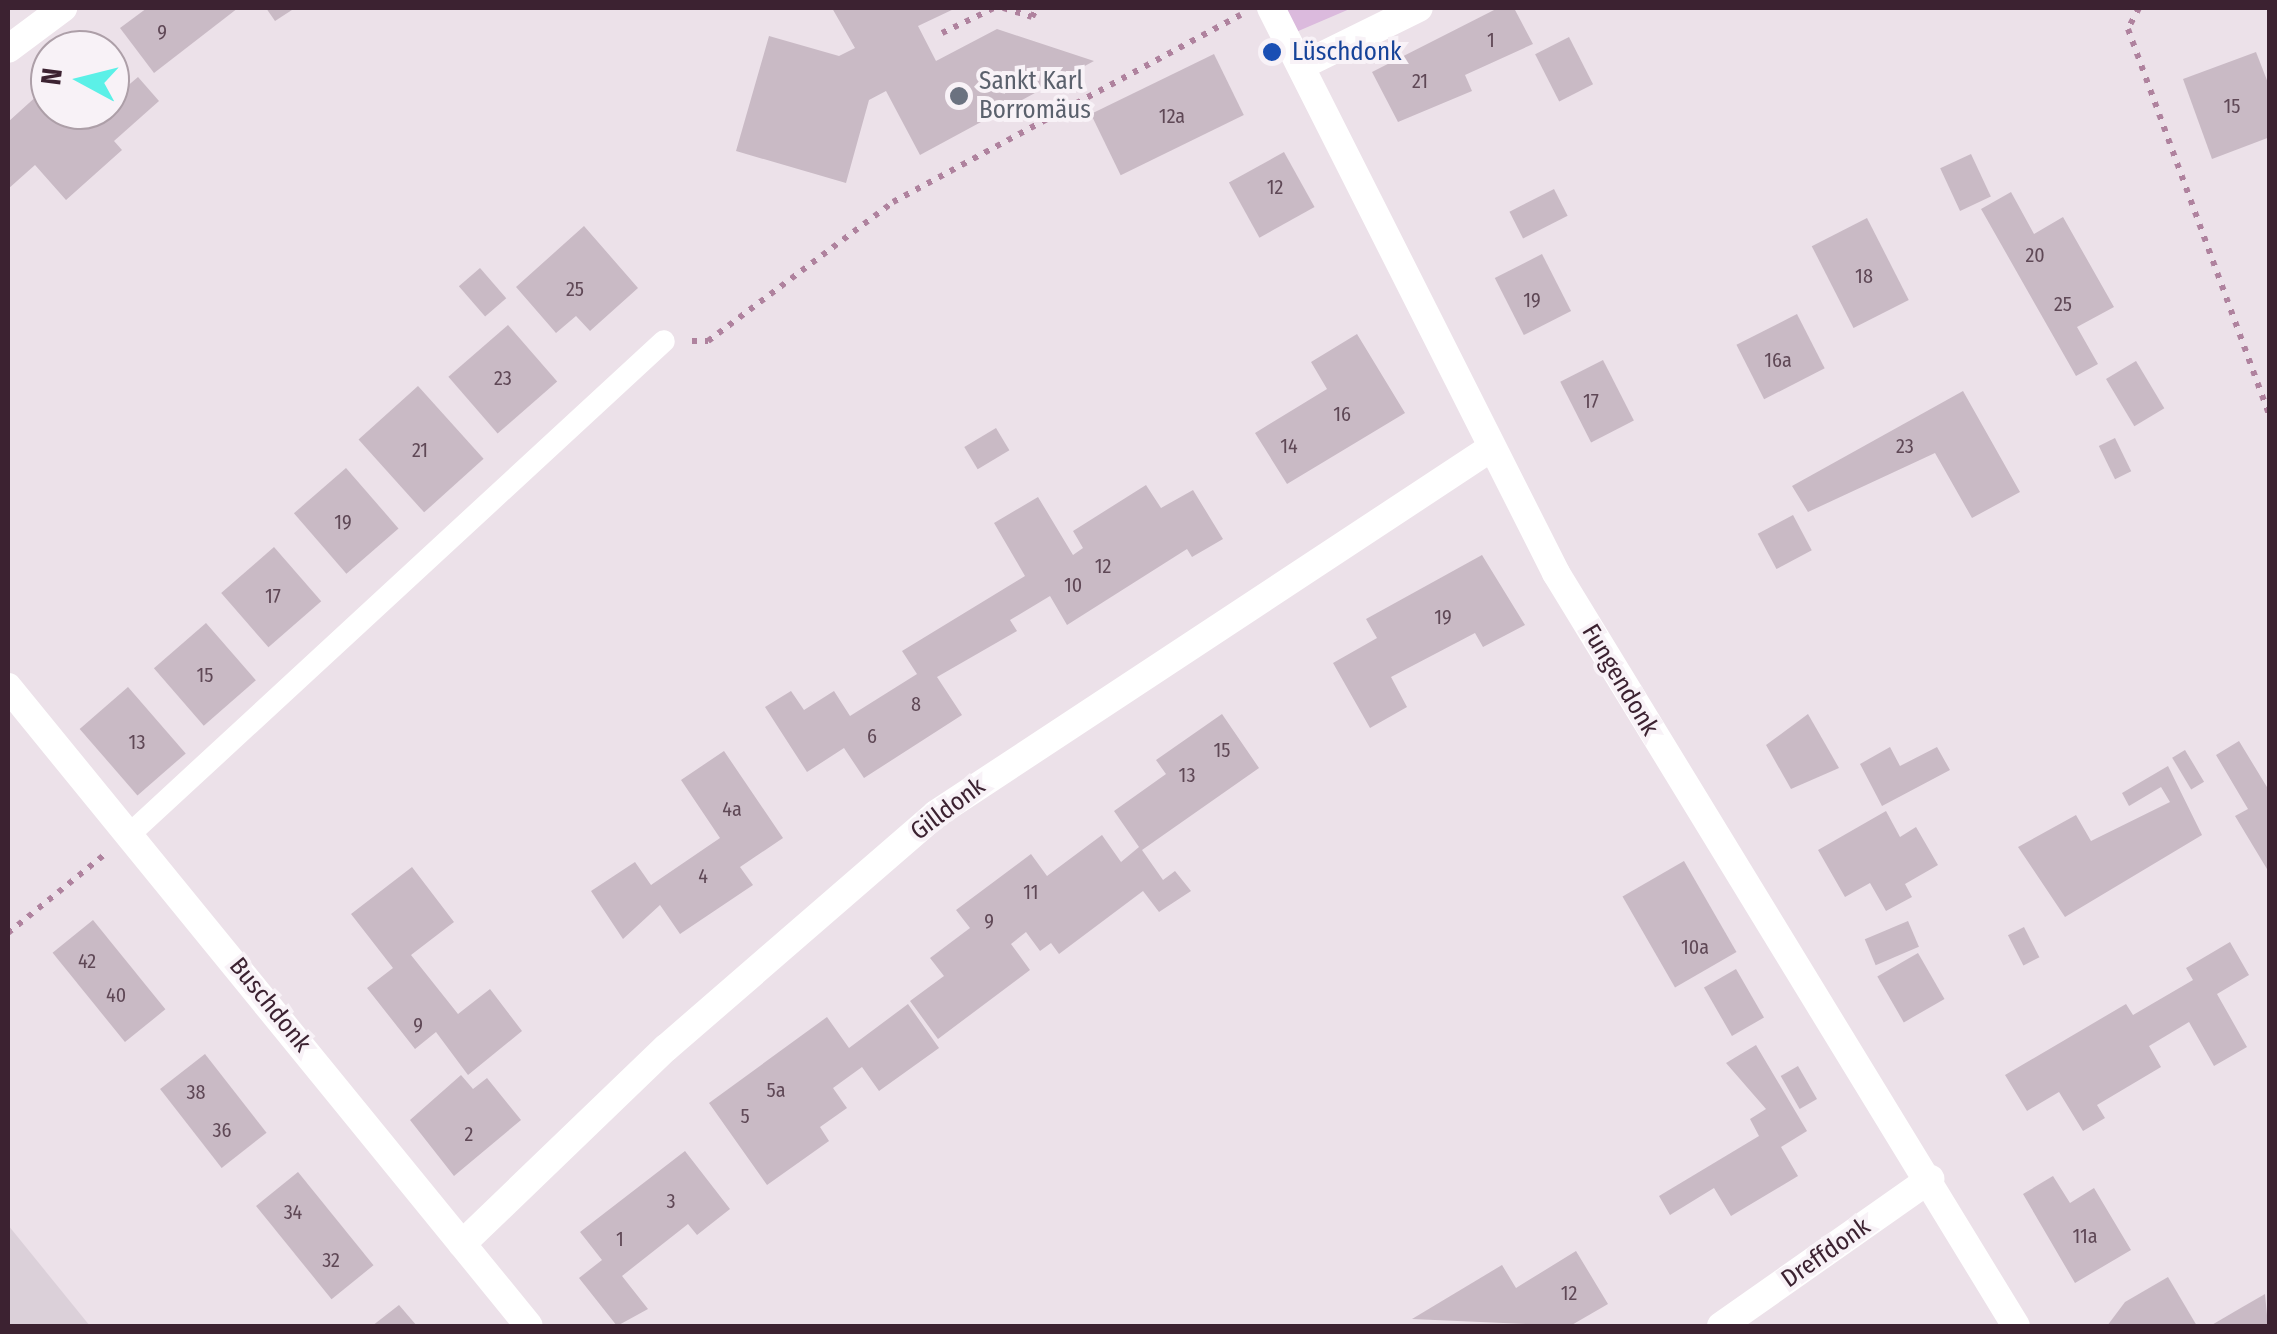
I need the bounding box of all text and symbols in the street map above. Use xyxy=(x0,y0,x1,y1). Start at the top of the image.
house number: 9 xyxy=(157,20,167,44)
house number: 1 xyxy=(1487,28,1495,52)
north arrow xyxy=(30,30,130,130)
place label: Lüschdonk xyxy=(1292,37,1402,67)
marker: Lüschdonk xyxy=(1261,41,1283,63)
text: N xyxy=(34,66,69,87)
place label: Sankt Karl Borromäus xyxy=(979,67,1091,126)
house number: 21 xyxy=(1412,69,1428,93)
marker: Sankt Karl Borromäus xyxy=(948,85,970,107)
house number: 15 xyxy=(2224,94,2240,118)
house number: 12a xyxy=(1159,104,1185,128)
house number: 12 xyxy=(1267,175,1283,199)
house number: 20 xyxy=(2025,243,2045,267)
house number: 18 xyxy=(1855,264,1873,288)
house number: 25 xyxy=(566,277,584,301)
house number: 19 xyxy=(1523,288,1541,312)
house number: 25 xyxy=(2054,292,2072,316)
house number: 16a xyxy=(1764,348,1792,372)
house number: 23 xyxy=(494,366,512,390)
house number: 17 xyxy=(1583,389,1599,413)
house number: 16 xyxy=(1333,402,1351,426)
house number: 14 xyxy=(1280,434,1298,458)
house number: 23 xyxy=(1896,434,1914,458)
house number: 21 xyxy=(412,438,428,462)
house number: 19 xyxy=(334,510,352,534)
house number: 12 xyxy=(1095,554,1111,578)
house number: 10 xyxy=(1064,573,1082,597)
house number: 17 xyxy=(265,584,281,608)
house number: 19 xyxy=(1434,605,1452,629)
street label: Fungendonk xyxy=(1575,619,1665,741)
house number: 15 xyxy=(197,663,213,687)
house number: 8 xyxy=(911,692,921,716)
house number: 6 xyxy=(867,724,877,748)
house number: 13 xyxy=(129,730,145,754)
house number: 15 xyxy=(1214,738,1230,762)
house number: 13 xyxy=(1179,763,1195,787)
street label: Gilldonk xyxy=(905,771,991,847)
house number: 4a xyxy=(722,797,742,821)
house number: 4 xyxy=(698,864,708,888)
house number: 11 xyxy=(1023,880,1039,904)
house number: 9 xyxy=(984,909,994,933)
house number: 10a xyxy=(1681,935,1709,959)
house number: 42 xyxy=(78,949,96,973)
street label: Buschdonk xyxy=(223,952,317,1058)
house number: 40 xyxy=(106,983,126,1007)
house number: 9 xyxy=(413,1013,423,1037)
house number: 5a xyxy=(767,1078,785,1102)
house number: 38 xyxy=(186,1080,206,1104)
house number: 5 xyxy=(740,1104,750,1128)
house number: 36 xyxy=(213,1118,231,1142)
house number: 2 xyxy=(465,1122,473,1146)
house number: 3 xyxy=(666,1189,676,1213)
house number: 34 xyxy=(284,1200,302,1224)
street label: Dreffdonk xyxy=(1776,1212,1876,1294)
house number: 11a xyxy=(2072,1224,2098,1248)
house number: 1 xyxy=(616,1227,624,1251)
house number: 32 xyxy=(322,1248,340,1272)
house number: 12 xyxy=(1561,1281,1577,1305)

